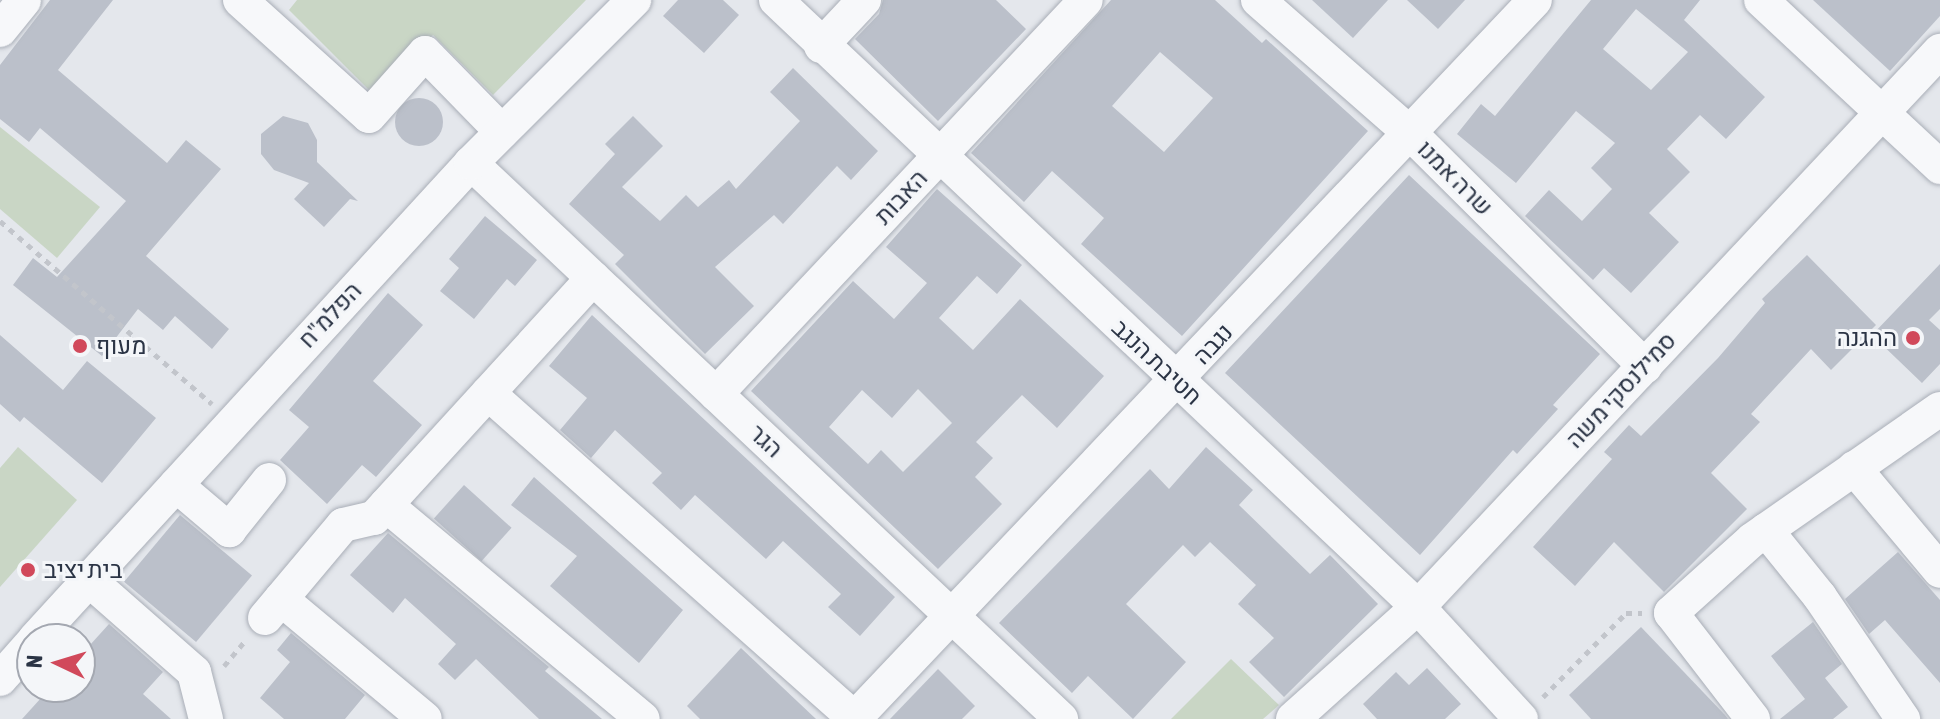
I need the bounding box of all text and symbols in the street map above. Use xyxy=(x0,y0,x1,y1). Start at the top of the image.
street label: שרה אמנו xyxy=(1411,134,1499,222)
street label: האבות xyxy=(869,164,933,230)
street label: הפלמ"ח xyxy=(292,276,368,354)
street label: חטיבת הנגב xyxy=(1106,313,1208,411)
street label: נגבה xyxy=(1187,318,1239,370)
place label: ההגנה xyxy=(1837,324,1897,352)
street label: סמילנסקי משה xyxy=(1560,326,1682,454)
marker: ההגנה xyxy=(1904,329,1922,347)
place label: מעוף xyxy=(96,332,146,360)
marker: מעוף xyxy=(71,337,89,355)
street label: הגר xyxy=(743,418,789,464)
place label: בית יציב xyxy=(44,556,122,584)
marker: בית יציב xyxy=(19,561,37,579)
north arrow xyxy=(16,623,96,703)
text: N xyxy=(21,654,47,669)

